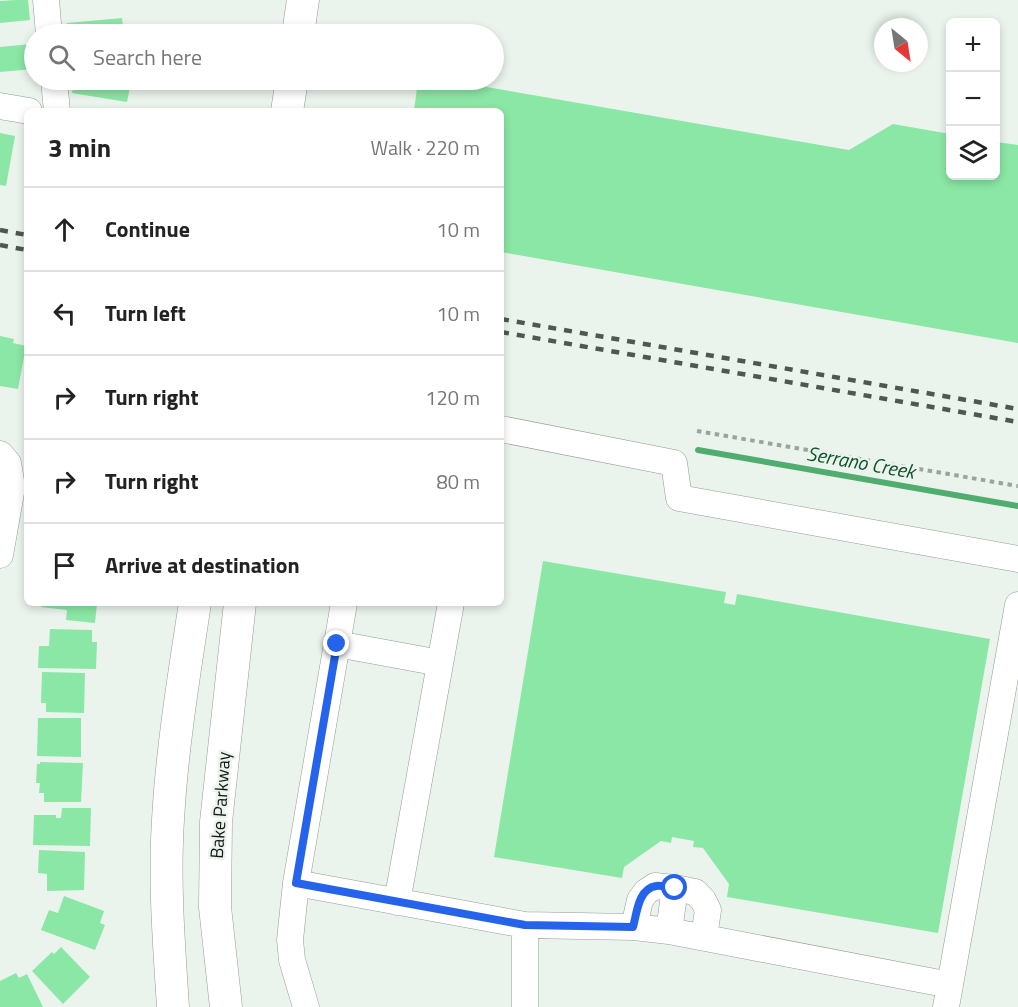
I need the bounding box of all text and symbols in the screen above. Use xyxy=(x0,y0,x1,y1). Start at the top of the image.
north arrow xyxy=(874,18,928,72)
map controls xyxy=(946,18,1000,180)
button: + xyxy=(946,18,1000,72)
search box xyxy=(24,24,504,90)
text: Search here xyxy=(93,40,202,74)
icon: search xyxy=(45,41,78,74)
button: − xyxy=(946,72,1000,126)
button: layers xyxy=(946,126,1000,180)
text: 3 min xyxy=(48,128,111,167)
text: Walk · 220 m xyxy=(371,132,480,163)
text: Continue xyxy=(105,212,190,246)
icon: ahead xyxy=(48,213,81,246)
text: 10 m xyxy=(436,214,480,245)
text: Turn left xyxy=(105,296,186,330)
icon: left xyxy=(48,297,81,330)
text: 10 m xyxy=(436,298,480,329)
text: Turn right xyxy=(105,380,199,414)
icon: right xyxy=(48,381,81,414)
text: 120 m xyxy=(425,382,480,413)
water label: Serrano Creek xyxy=(804,437,920,487)
text: Turn right xyxy=(105,464,199,498)
icon: right xyxy=(48,465,81,498)
text: 80 m xyxy=(436,466,480,497)
text: Arrive at destination xyxy=(105,548,300,582)
icon: arrive xyxy=(48,549,81,582)
route end xyxy=(323,630,349,656)
street label: Bake Parkway xyxy=(203,750,237,859)
route start xyxy=(661,874,687,900)

